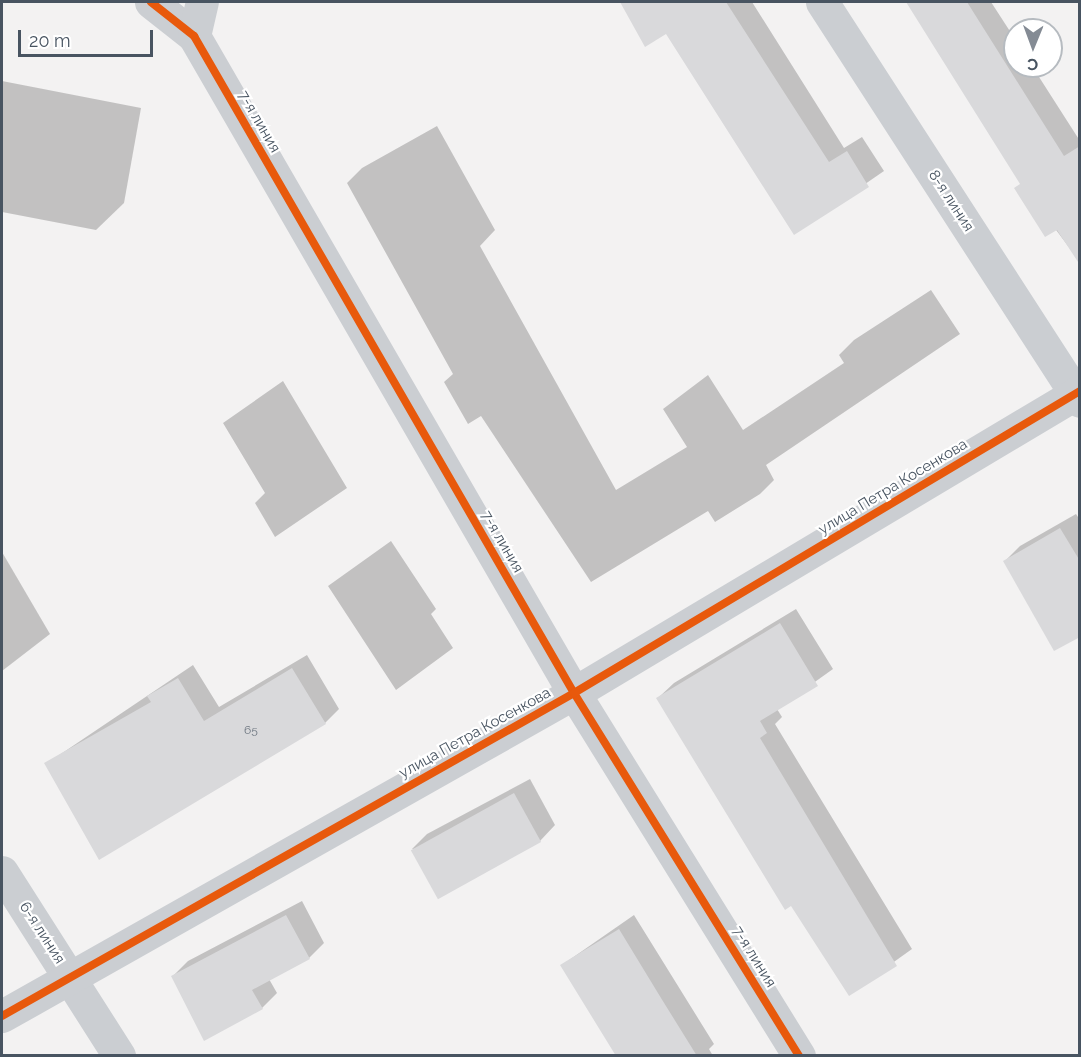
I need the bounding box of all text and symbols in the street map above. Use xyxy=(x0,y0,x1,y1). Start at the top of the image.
scale bar xyxy=(21,18,156,56)
north arrow xyxy=(1003,18,1063,78)
text: 20 m xyxy=(29,30,71,51)
text: С xyxy=(1027,55,1038,74)
street label: 7-я линия xyxy=(234,88,284,156)
street label: 8-я линия xyxy=(924,167,978,235)
street label: улица Петра Косенкова xyxy=(815,435,971,539)
street label: 7-я линия xyxy=(477,508,527,576)
street label: улица Петра Косенкова xyxy=(396,684,554,782)
house number: 65 xyxy=(244,724,258,738)
street label: 6-я линия xyxy=(15,899,69,967)
street label: 7-я линия xyxy=(728,923,780,991)

